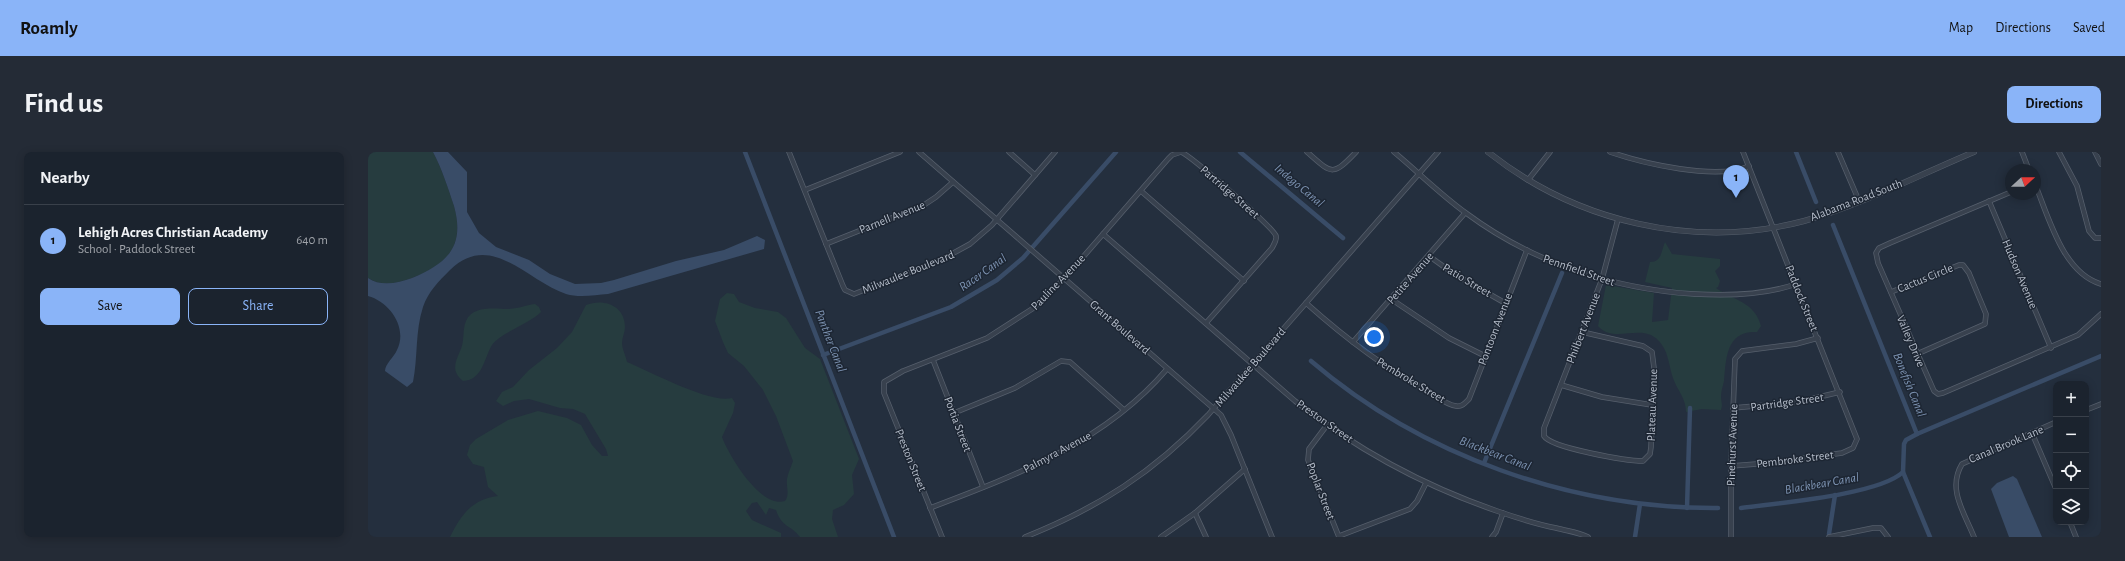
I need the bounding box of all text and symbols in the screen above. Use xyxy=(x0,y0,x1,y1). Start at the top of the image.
text: Roamly xyxy=(20,19,78,38)
text: Map xyxy=(1949,21,1973,35)
text: Directions xyxy=(1995,21,2051,35)
text: Saved xyxy=(2073,21,2105,35)
button: Directions xyxy=(2007,86,2101,123)
text: Find us xyxy=(24,90,103,118)
water label: Indego Canal xyxy=(1272,162,1326,210)
street label: Partridge Street xyxy=(1198,163,1262,221)
north arrow xyxy=(2005,164,2041,200)
pin: 1 xyxy=(1723,165,1749,198)
text: Nearby xyxy=(40,169,90,186)
street label: Alabama Road South xyxy=(1808,177,1904,223)
street label: Parnell Avenue xyxy=(857,198,927,236)
text: Lehigh Acres Christian Academy xyxy=(78,225,268,240)
text: 1 xyxy=(51,234,55,247)
text: 640 m xyxy=(296,234,328,247)
street label: Hudson Avenue xyxy=(2000,238,2040,310)
text: School · Paddock Street xyxy=(78,243,195,256)
street label: Milwaulee Boulevard xyxy=(860,248,956,296)
street label: Petite Avenue xyxy=(1384,250,1436,306)
water label: Racer Canal xyxy=(957,252,1009,294)
street label: Pauline Avenue xyxy=(1029,252,1087,312)
street label: Pennfield Street xyxy=(1542,252,1617,288)
street label: Patio Street xyxy=(1441,261,1494,299)
street label: Cactus Circle xyxy=(1895,261,1955,295)
street label: Paddock Street xyxy=(1783,263,1821,333)
button: Save xyxy=(40,288,180,325)
button: Share xyxy=(188,288,328,325)
street label: Pontoon Avenue xyxy=(1476,291,1514,367)
street label: Philbert Avenue xyxy=(1564,291,1602,365)
street label: Grant Boulevard xyxy=(1088,298,1152,356)
water label: Panther Canal xyxy=(812,308,848,374)
street label: Valley Drive xyxy=(1894,313,1927,369)
street label: Milwaukee Boulevard xyxy=(1213,325,1287,409)
your location xyxy=(1364,327,1384,347)
water label: Bonefish Canal xyxy=(1890,351,1928,419)
street label: Pembroke Street xyxy=(1375,355,1448,405)
street label: Plateau Avenue xyxy=(1645,369,1659,441)
map controls xyxy=(2053,381,2089,525)
button: + xyxy=(2053,381,2089,417)
street label: Partridge Street xyxy=(1750,391,1824,413)
street label: Portia Street xyxy=(942,395,974,453)
street label: Preston Street xyxy=(1295,397,1356,445)
street label: Pinehurst Avenue xyxy=(1725,404,1739,486)
button: − xyxy=(2053,417,2089,453)
street label: Canal Brook Lane xyxy=(1967,423,2045,465)
street label: Preston Street xyxy=(893,427,929,493)
street label: Palmyra Avenue xyxy=(1021,429,1093,476)
water label: Blackbear Canal xyxy=(1457,434,1533,474)
street label: Pembroke Street xyxy=(1756,448,1834,470)
button: locate xyxy=(2053,453,2089,489)
street label: Poplar Street xyxy=(1305,461,1337,521)
water label: Blackbear Canal xyxy=(1784,471,1860,497)
button: layers xyxy=(2053,489,2089,525)

